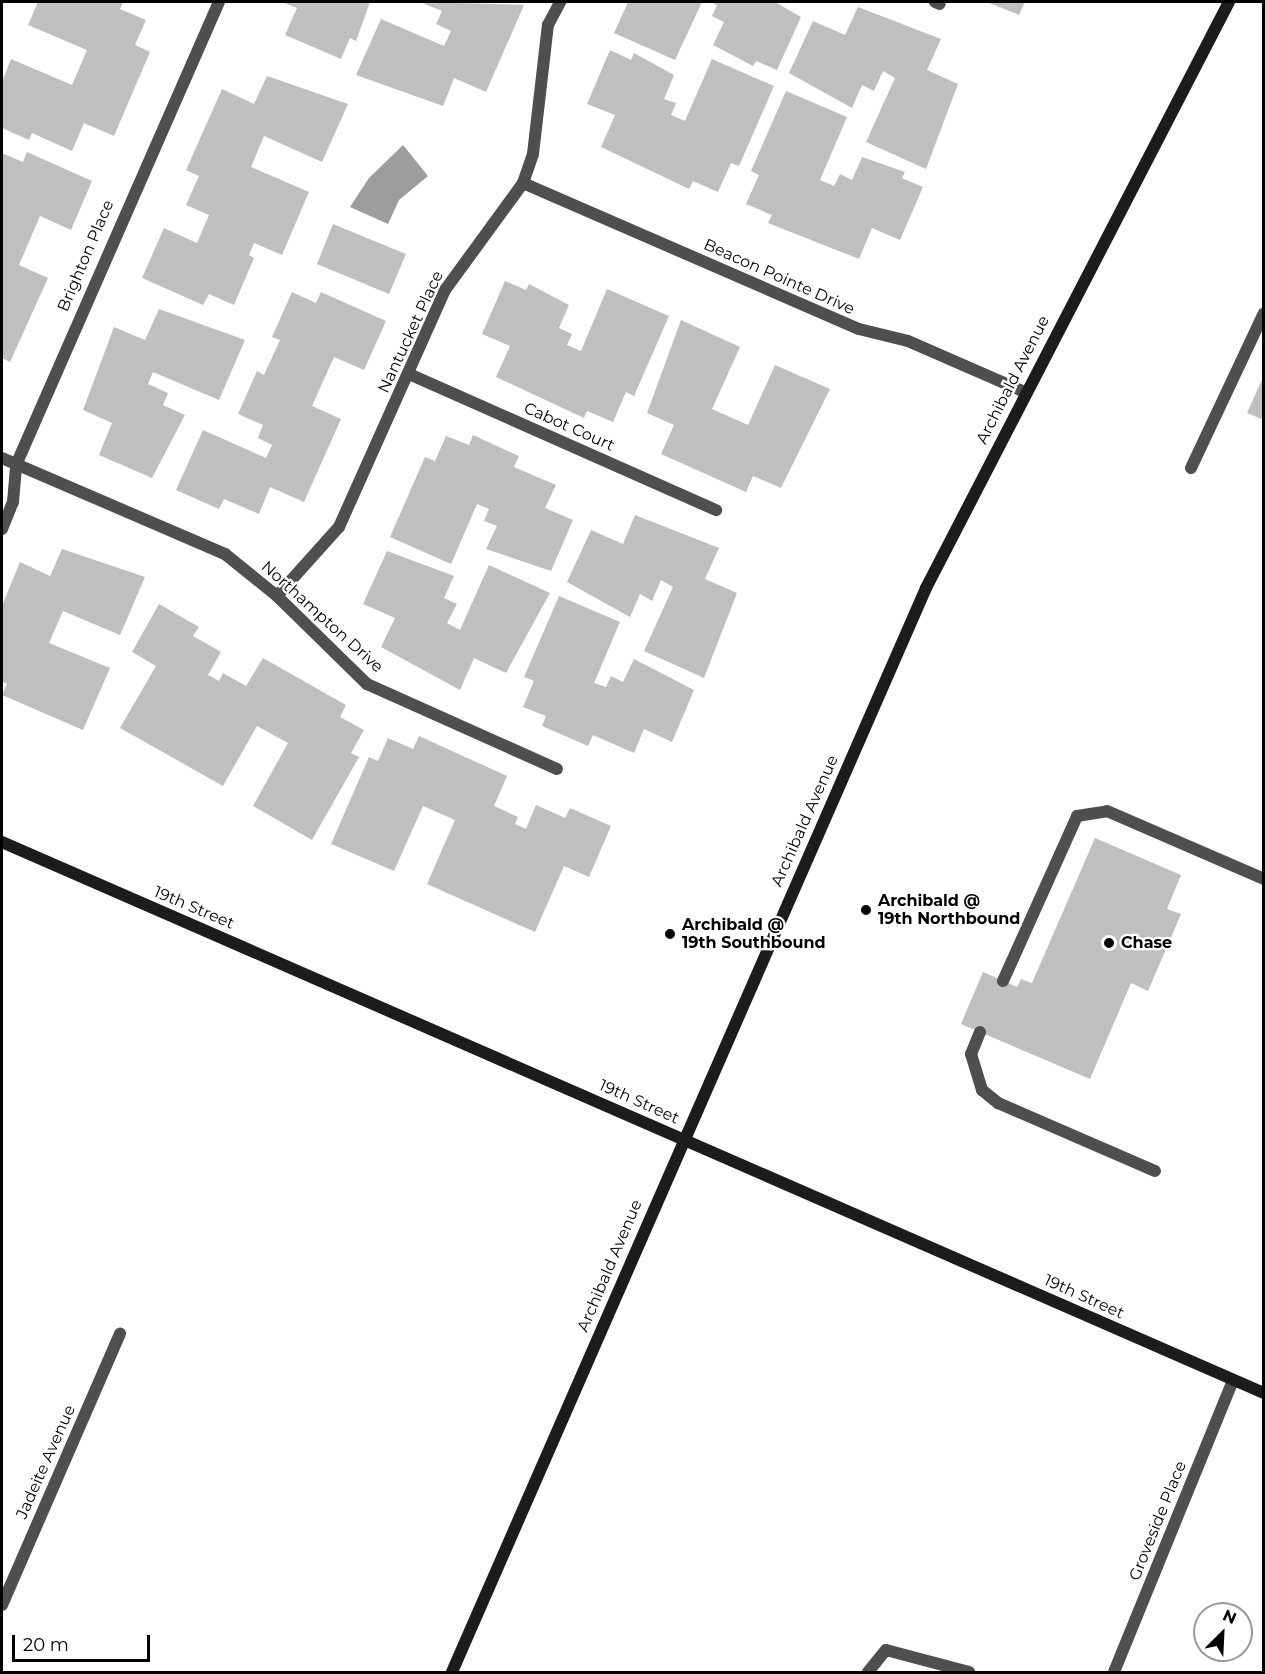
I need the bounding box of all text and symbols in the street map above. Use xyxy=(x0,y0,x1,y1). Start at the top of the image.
street label: Brighton Place xyxy=(54,197,118,315)
street label: Beacon Pointe Drive xyxy=(701,235,857,319)
street label: Nantucket Place xyxy=(374,268,448,396)
street label: Archibald Avenue xyxy=(972,313,1054,447)
street label: Cabot Court xyxy=(521,398,617,456)
street label: Northampton Drive xyxy=(257,557,387,677)
street label: Archibald Avenue xyxy=(767,752,843,890)
street label: 19th Street xyxy=(151,882,237,934)
place label: Archibald @ 19th Northbound xyxy=(878,891,1020,929)
marker: Archibald @ 19th Northbound xyxy=(859,903,873,917)
place label: Archibald @ 19th Southbound xyxy=(682,915,826,953)
marker: Archibald @ 19th Southbound xyxy=(663,927,677,941)
place label: Chase xyxy=(1121,933,1172,953)
marker: Chase xyxy=(1102,936,1116,950)
street label: 19th Street xyxy=(596,1076,682,1128)
street label: Archibald Avenue xyxy=(573,1197,647,1335)
street label: 19th Street xyxy=(1041,1271,1127,1323)
street label: Jadeite Avenue xyxy=(12,1402,80,1522)
street label: Groveside Place xyxy=(1125,1459,1191,1583)
north arrow xyxy=(1193,1602,1253,1662)
text: N xyxy=(1220,1606,1239,1628)
scale bar xyxy=(15,1623,153,1661)
text: 20 m xyxy=(23,1634,69,1656)

